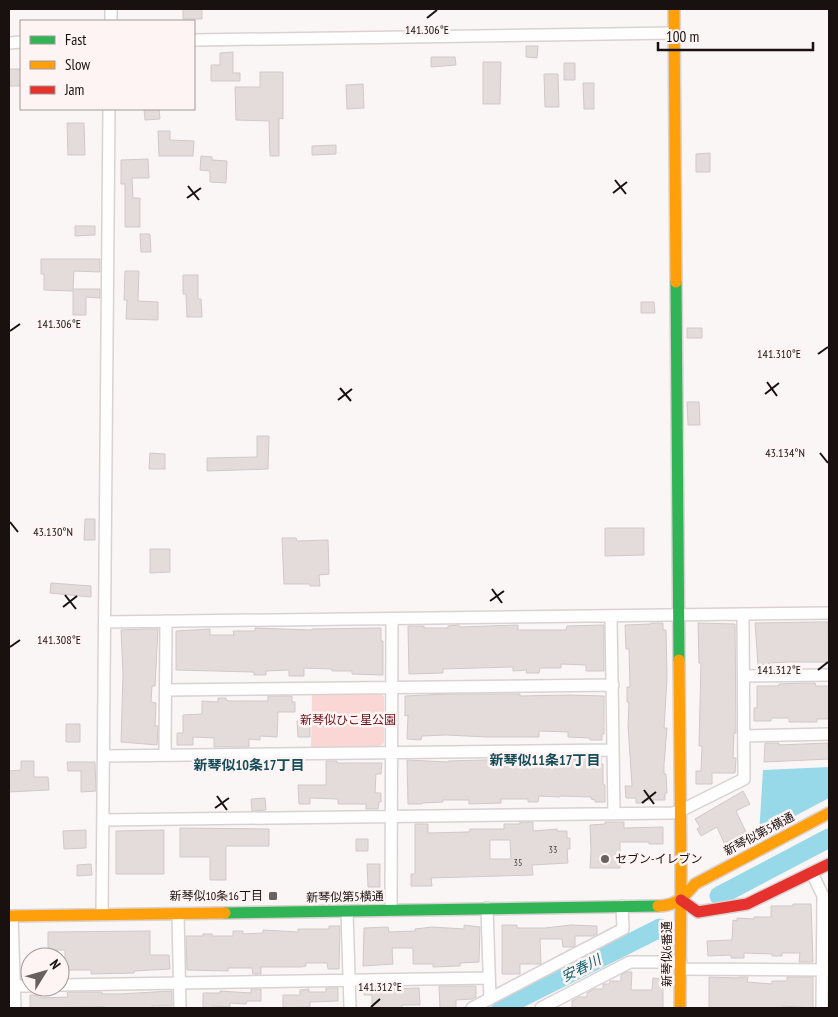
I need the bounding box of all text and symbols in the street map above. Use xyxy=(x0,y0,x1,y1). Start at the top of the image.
legend xyxy=(20,20,195,110)
scale bar xyxy=(658,20,813,52)
text: 141.306°E xyxy=(405,22,449,37)
text: 100 m xyxy=(666,27,699,46)
text: Fast xyxy=(65,30,86,49)
text: Slow xyxy=(65,55,90,74)
text: Jam xyxy=(64,80,84,99)
text: 141.306°E xyxy=(37,316,81,331)
text: 141.310°E xyxy=(757,346,801,361)
text: 43.134°N xyxy=(765,445,805,460)
text: 43.130°N xyxy=(33,524,73,539)
text: 141.308°E xyxy=(37,632,81,647)
text: 141.312°E xyxy=(757,662,801,677)
park label: 新琴似ひこ星公園 xyxy=(300,712,396,727)
district label: 新琴似11条17丁目 xyxy=(490,751,600,769)
district label: 新琴似10条17丁目 xyxy=(194,756,304,774)
street label: 新琴似第5横通 xyxy=(721,809,796,858)
house number: 33 xyxy=(549,843,558,856)
place label: セブン-イレブン xyxy=(615,851,703,866)
marker: セブン-イレブン xyxy=(599,853,611,865)
house number: 35 xyxy=(514,856,523,869)
place label: 新琴似10条16丁目 xyxy=(169,888,263,903)
street label: 新琴似第5横通 xyxy=(306,888,384,905)
marker: 新琴似10条16丁目 xyxy=(267,890,279,902)
street label: 新琴似6番通 xyxy=(659,921,674,987)
north arrow xyxy=(20,947,70,997)
water label: 安春川 xyxy=(558,950,606,986)
text: N xyxy=(46,956,65,973)
text: 141.312°E xyxy=(358,979,402,994)

